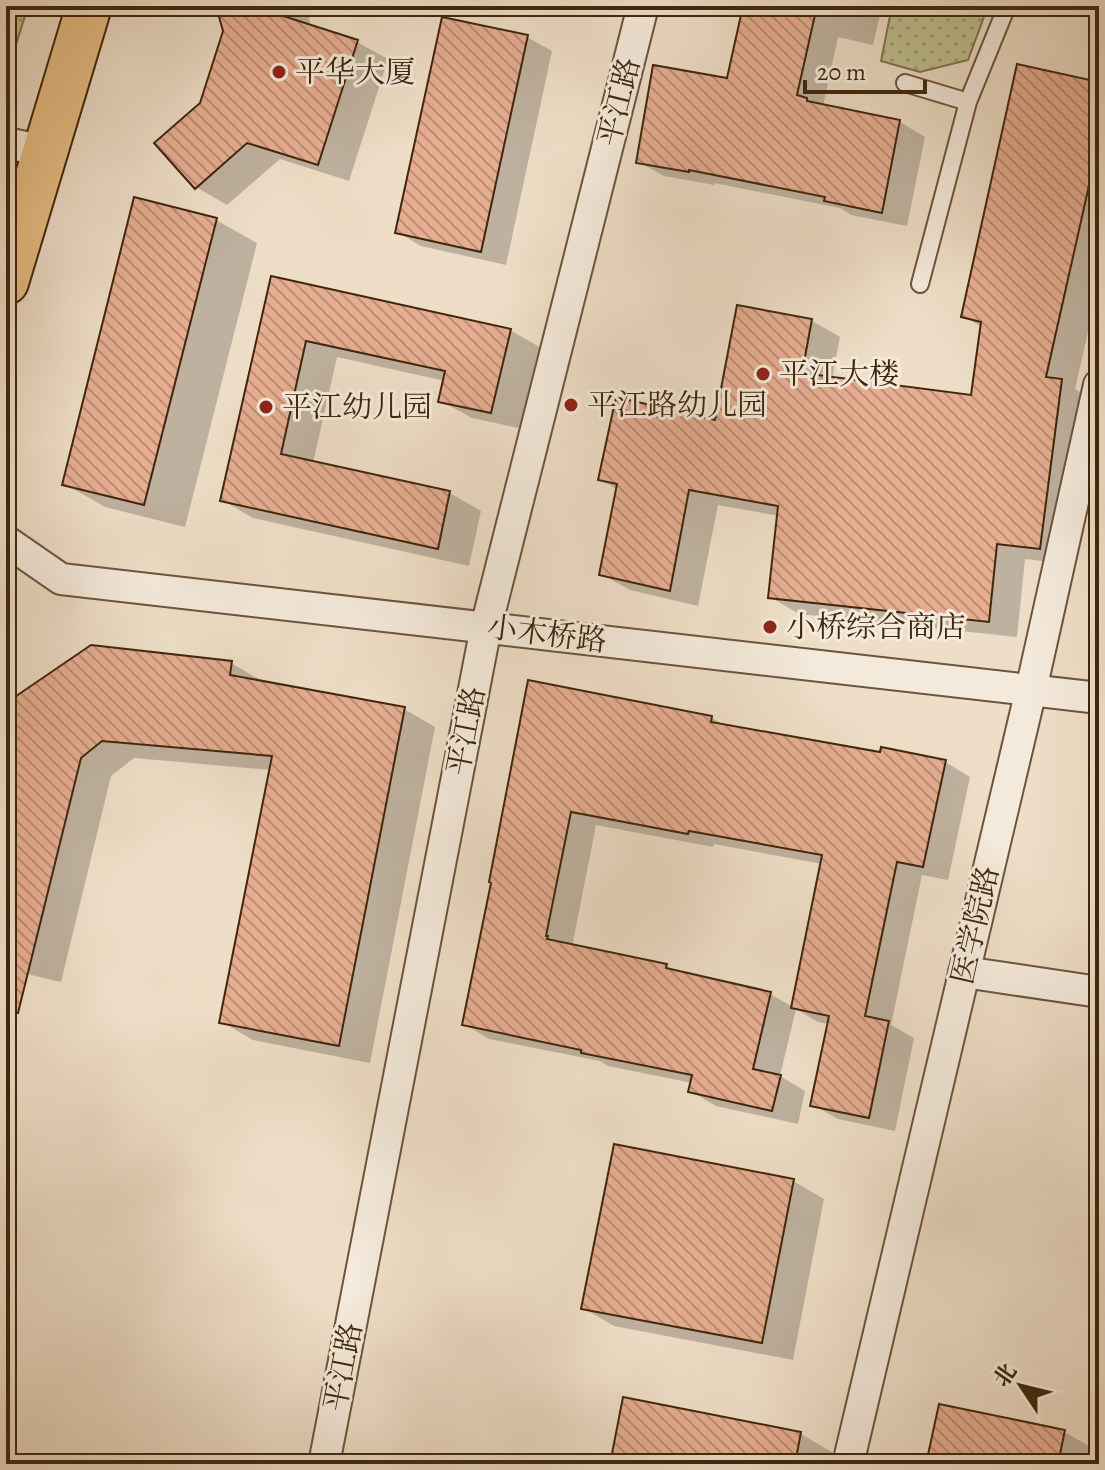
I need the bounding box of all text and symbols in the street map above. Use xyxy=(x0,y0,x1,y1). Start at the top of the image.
scale bar xyxy=(805,44,925,94)
place label: 平华大厦 xyxy=(295,52,415,92)
street label: 平江路 xyxy=(589,53,649,151)
text: 20 m xyxy=(817,56,866,88)
marker: 平华大厦 xyxy=(270,63,288,81)
place label: 平江大楼 xyxy=(779,354,899,394)
marker: 平江大楼 xyxy=(754,365,772,383)
place label: 平江路幼儿园 xyxy=(587,385,767,425)
place label: 平江幼儿园 xyxy=(282,387,432,427)
marker: 平江路幼儿园 xyxy=(562,396,580,414)
marker: 平江幼儿园 xyxy=(257,398,275,416)
street label: 小木桥路 xyxy=(485,607,609,661)
place label: 小桥综合商店 xyxy=(786,607,966,647)
marker: 小桥综合商店 xyxy=(761,618,779,636)
street label: 平江路 xyxy=(438,683,494,779)
street label: 医学院路 xyxy=(942,862,1008,988)
street label: 平江路 xyxy=(315,1319,371,1415)
north arrow xyxy=(981,1346,1061,1426)
text: 北 xyxy=(987,1357,1024,1393)

